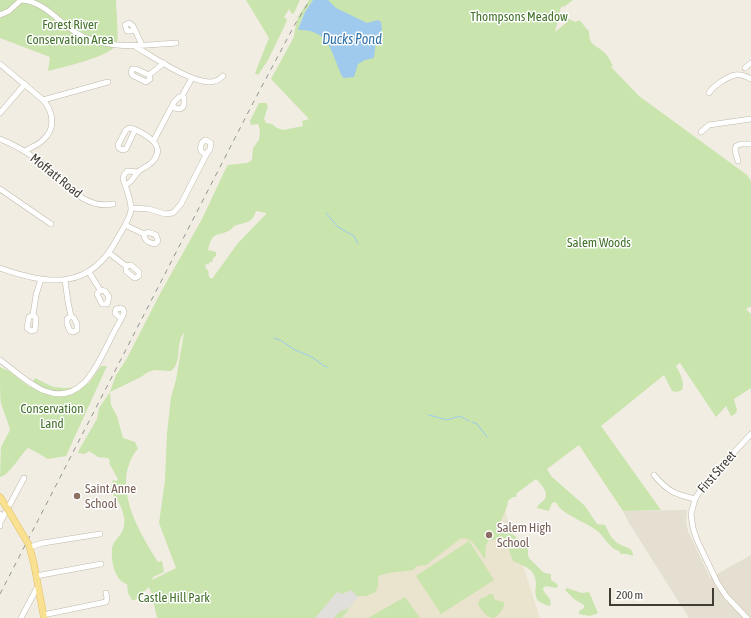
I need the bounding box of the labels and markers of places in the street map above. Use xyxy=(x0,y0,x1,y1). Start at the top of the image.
place label: Saint Anne School xyxy=(85,481,136,512)
marker: Saint Anne School xyxy=(72,491,82,501)
place label: Salem High School xyxy=(497,520,551,551)
marker: Salem High School xyxy=(484,530,494,540)

